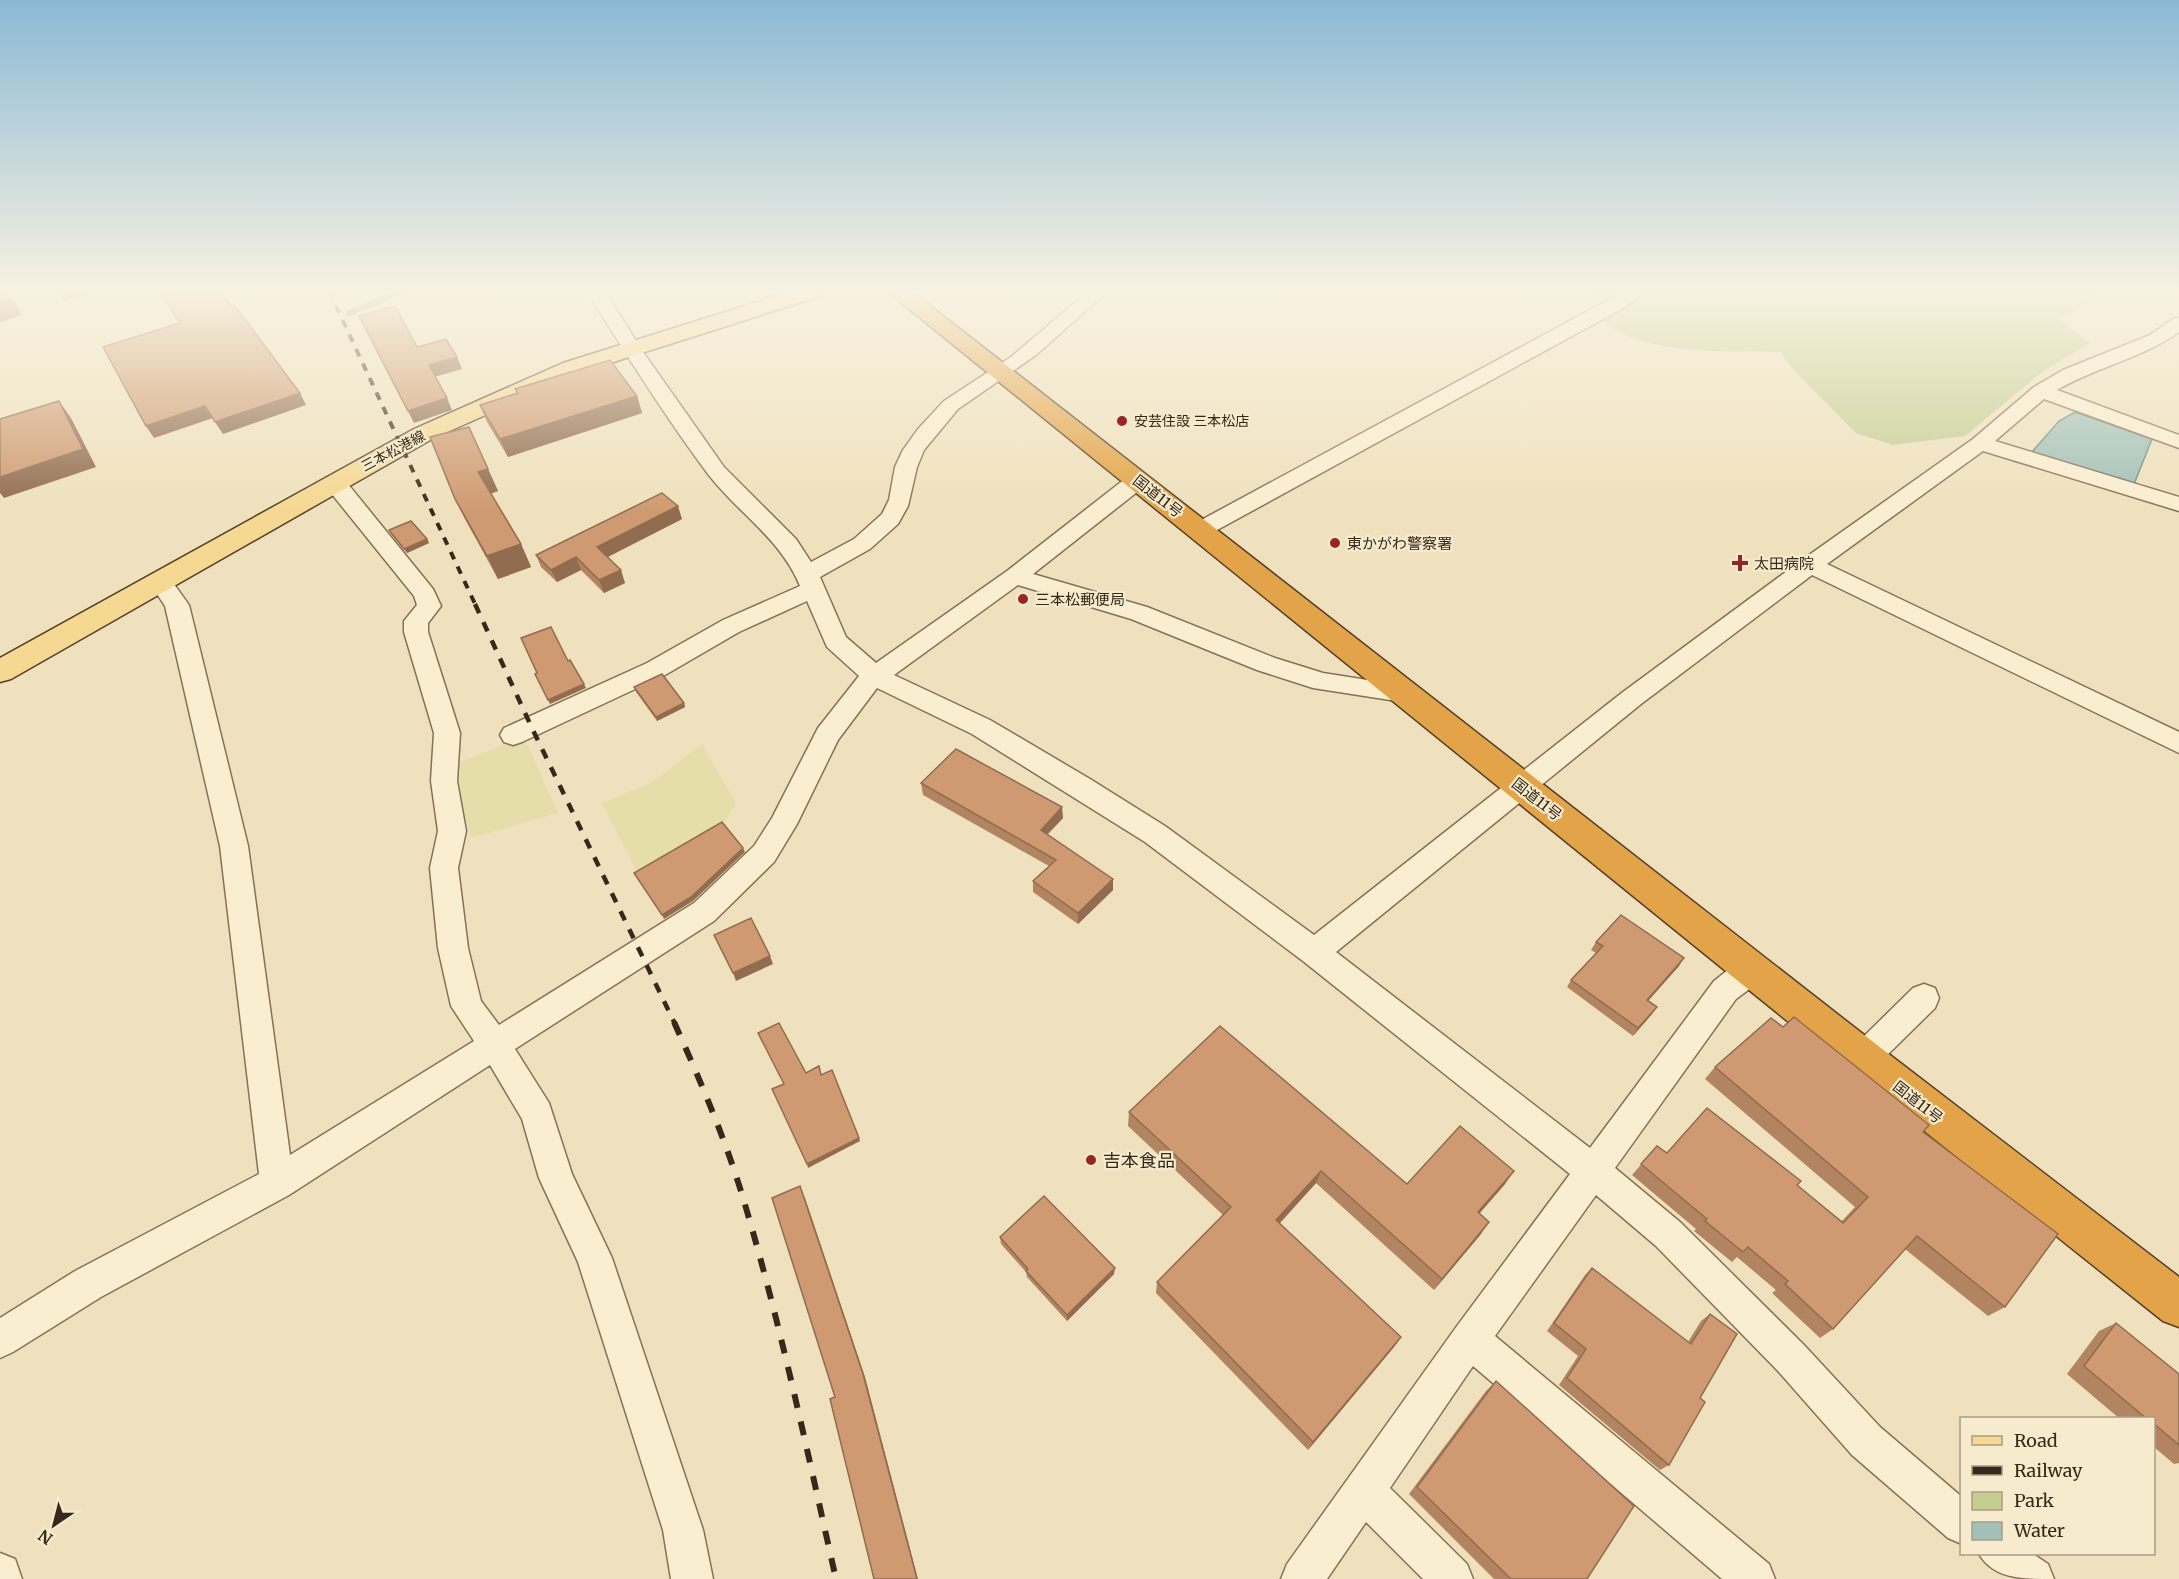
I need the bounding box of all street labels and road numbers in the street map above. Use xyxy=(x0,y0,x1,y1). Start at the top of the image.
street label: 三本松港線 xyxy=(358,427,428,475)
street label: 国道11号 xyxy=(1129,471,1187,521)
street label: 国道11号 xyxy=(1508,774,1566,824)
street label: 国道11号 xyxy=(1889,1077,1947,1127)

